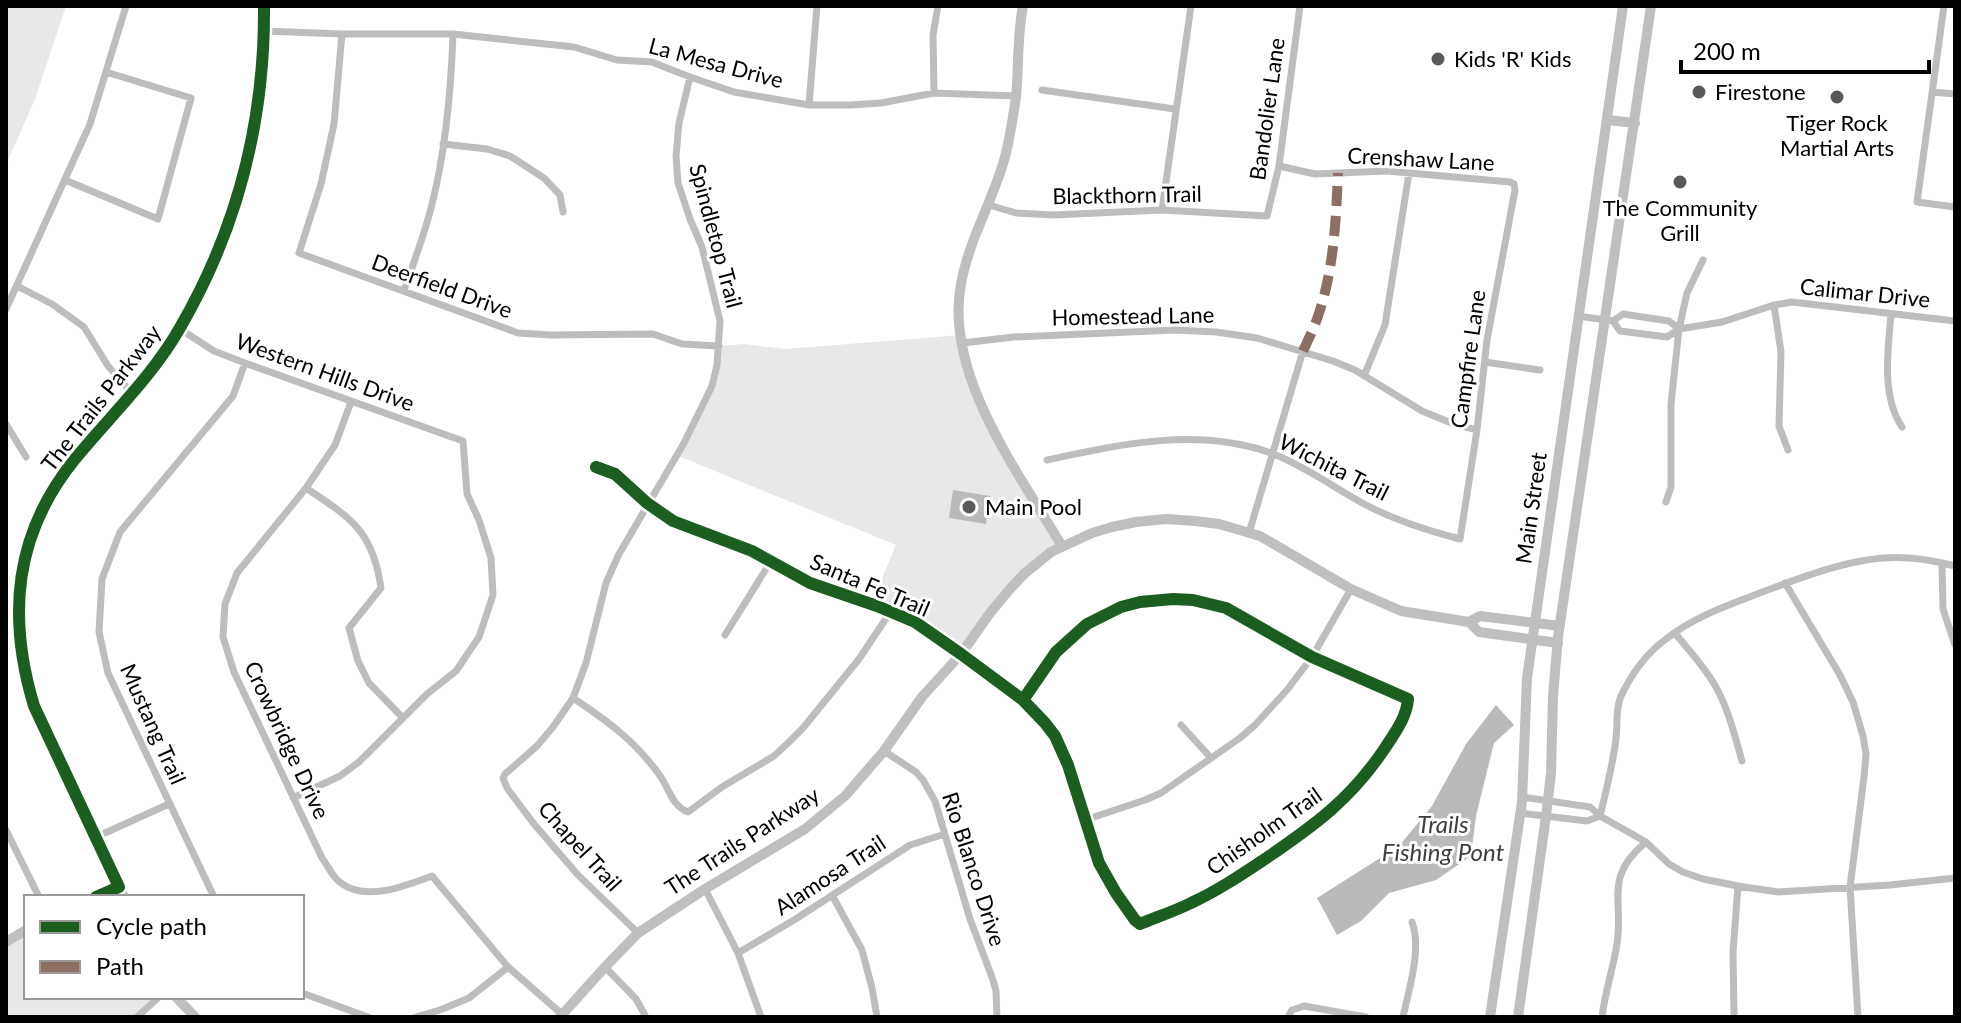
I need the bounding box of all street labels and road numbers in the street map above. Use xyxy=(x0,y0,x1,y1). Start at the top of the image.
street label: La Mesa Drive xyxy=(646,32,786,93)
street label: Bandolier Lane xyxy=(1243,36,1290,182)
street label: Crenshaw Lane xyxy=(1347,141,1495,176)
street label: Spindletop Trail xyxy=(684,161,749,311)
street label: Blackthorn Trail xyxy=(1052,180,1202,209)
street label: Deerfield Drive xyxy=(368,248,516,323)
street label: Calimar Drive xyxy=(1799,272,1931,313)
street label: Campfire Lane xyxy=(1444,288,1491,430)
street label: Homestead Lane xyxy=(1051,301,1215,330)
street label: The Trails Parkway xyxy=(35,318,167,476)
street label: Western Hills Drive xyxy=(232,327,418,416)
street label: Wichita Trail xyxy=(1275,427,1394,506)
street label: Main Street xyxy=(1509,450,1552,565)
street label: Santa Fe Trail xyxy=(806,547,934,622)
street label: Crowbridge Drive xyxy=(239,657,336,823)
street label: Mustang Trail xyxy=(115,659,192,788)
street label: The Trails Parkway xyxy=(659,780,825,901)
street label: Chisholm Trail xyxy=(1201,781,1327,880)
street label: Rio Blanco Drive xyxy=(937,788,1012,949)
street label: Chapel Trail xyxy=(533,795,628,896)
street label: Alamosa Trail xyxy=(769,829,890,920)

